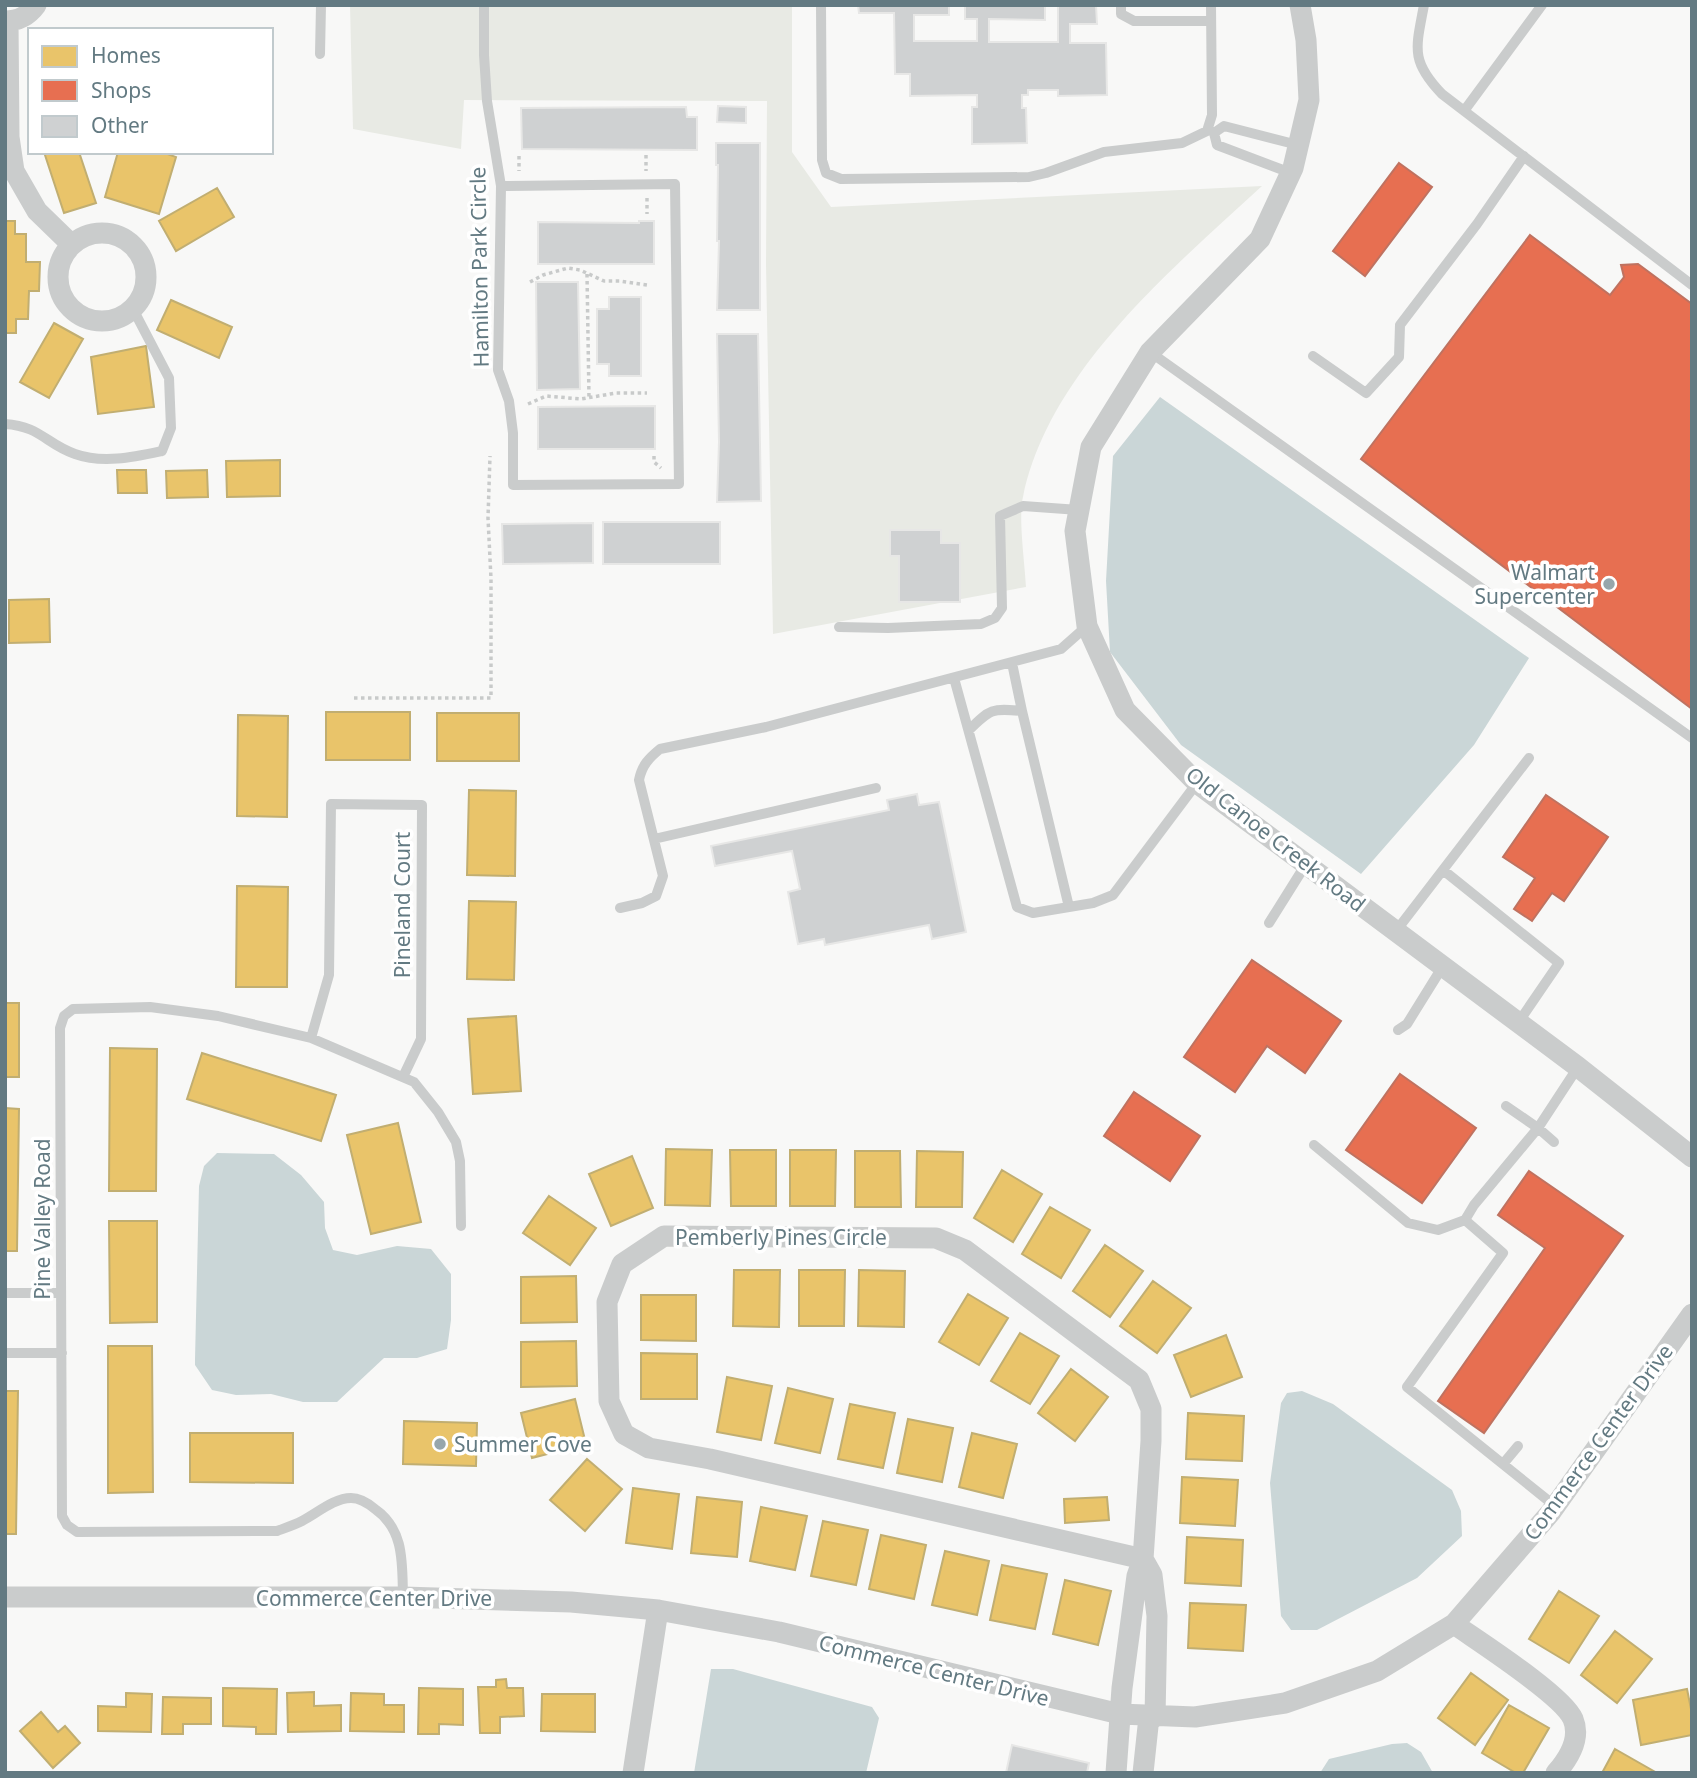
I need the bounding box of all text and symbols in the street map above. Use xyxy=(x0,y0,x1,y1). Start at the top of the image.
legend xyxy=(28,28,273,154)
text: Homes xyxy=(91,41,161,69)
text: Shops xyxy=(91,76,151,104)
text: Other xyxy=(91,111,149,139)
street label: Hamilton Park Circle xyxy=(463,166,495,368)
place label: Walmart Supercenter xyxy=(1474,558,1595,610)
marker: Walmart Supercenter xyxy=(1601,576,1617,592)
street label: Old Canoe Creek Road xyxy=(1180,760,1372,918)
street label: Pineland Court xyxy=(388,831,416,978)
street label: Pine Valley Road xyxy=(28,1138,56,1300)
street label: Pemberly Pines Circle xyxy=(675,1223,887,1251)
street label: Commerce Center Drive xyxy=(1517,1338,1679,1546)
place label: Summer Cove xyxy=(454,1430,592,1458)
marker: Summer Cove xyxy=(432,1436,448,1452)
street label: Commerce Center Drive xyxy=(256,1584,492,1612)
street label: Commerce Center Drive xyxy=(816,1628,1052,1712)

